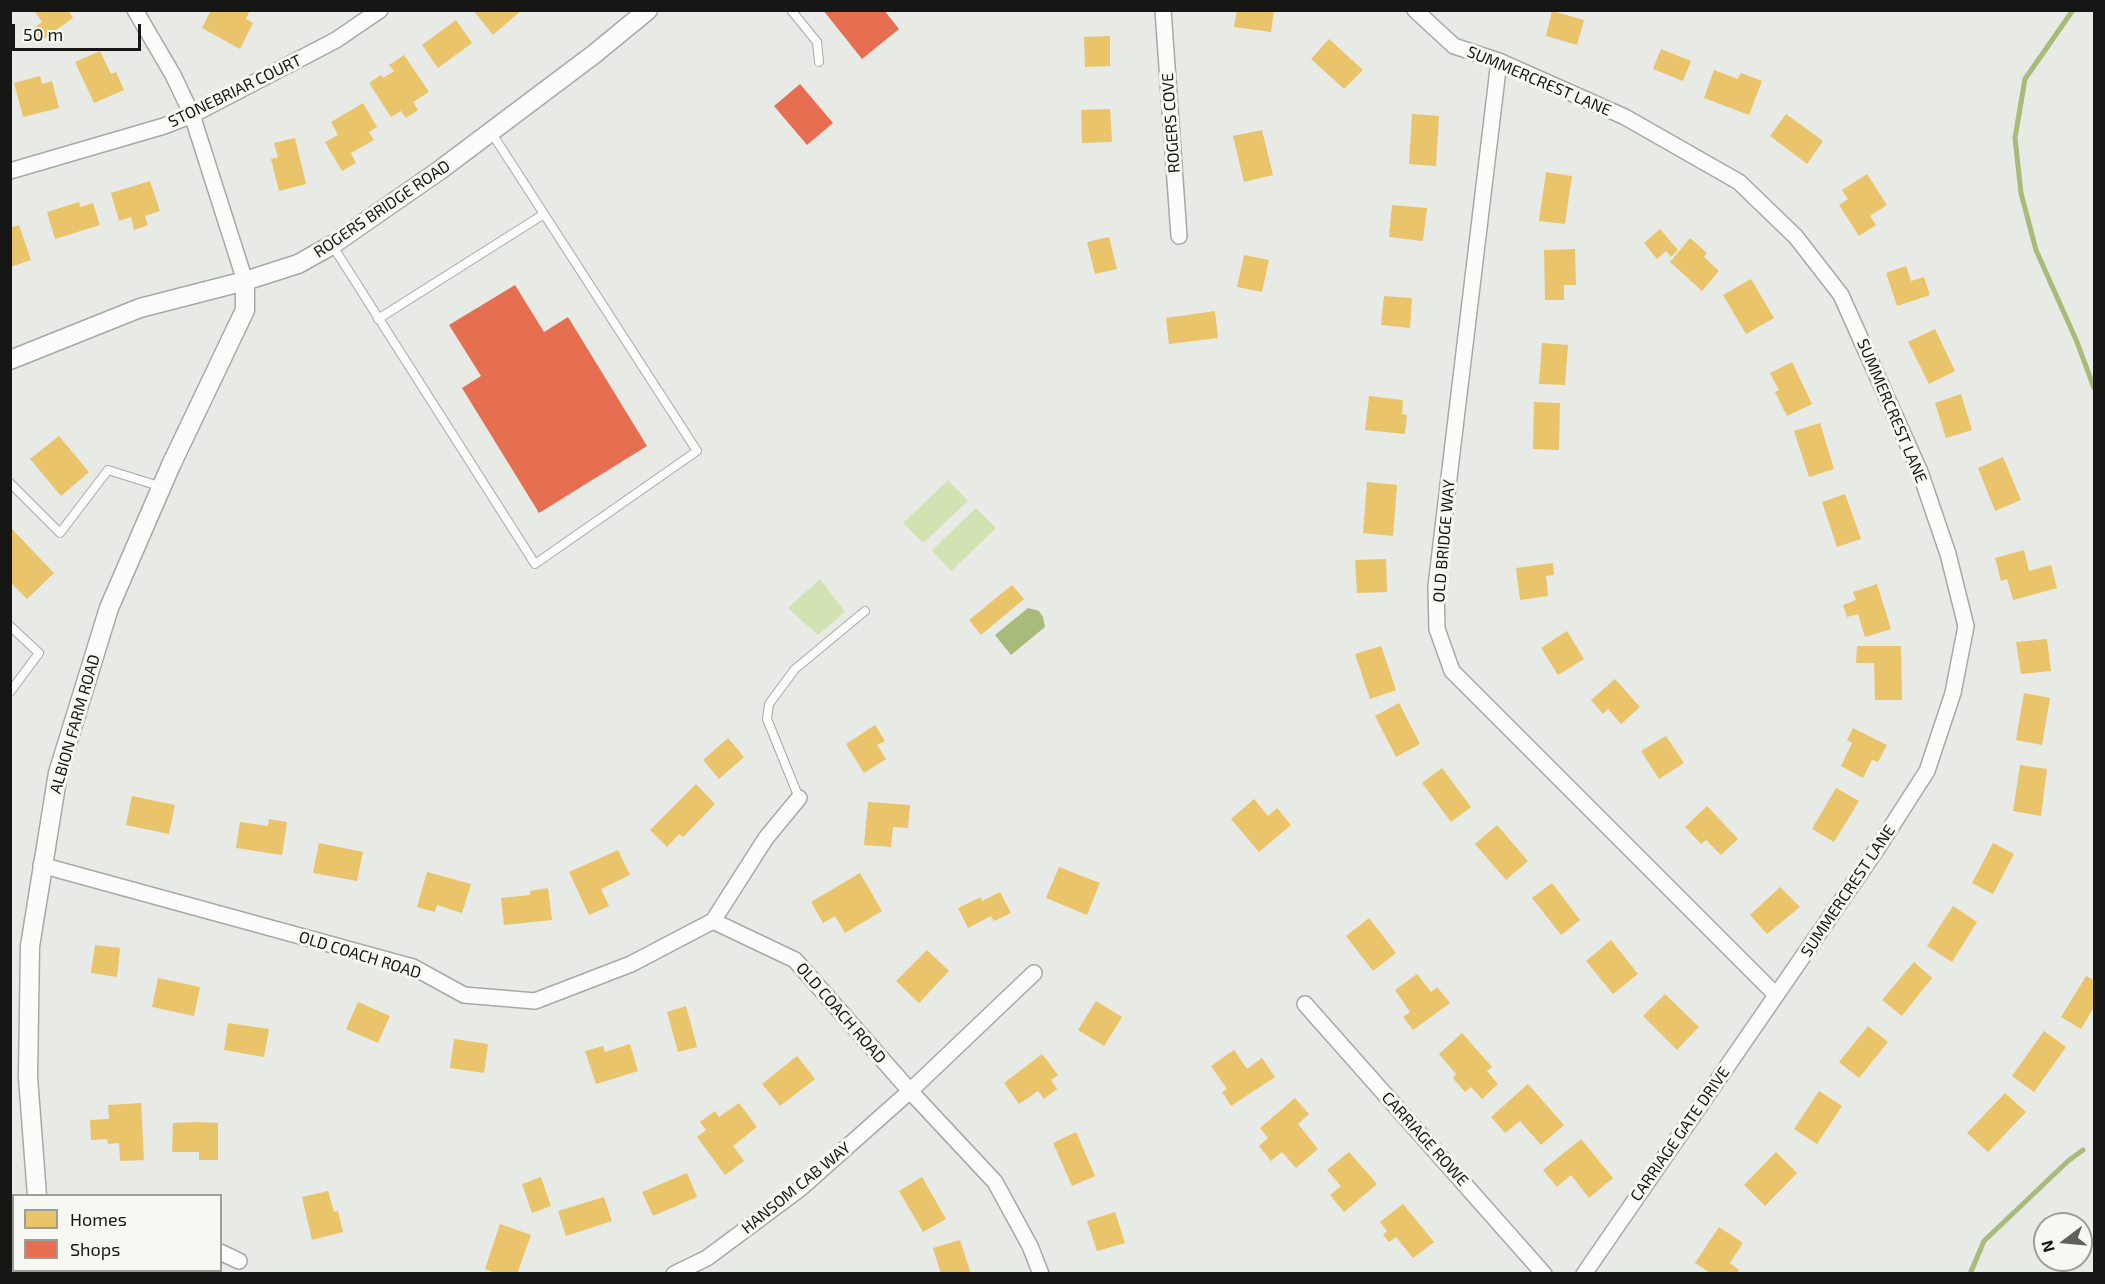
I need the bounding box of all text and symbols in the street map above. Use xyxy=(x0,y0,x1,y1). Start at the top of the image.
scale bar xyxy=(15,12,144,50)
text: 50 m xyxy=(23,23,63,45)
street label: SUMMERCREST LANE xyxy=(1464,42,1614,120)
street label: STONEBRIAR COURT xyxy=(165,50,305,132)
street label: ROGERS COVE xyxy=(1158,72,1184,174)
street label: ROGERS BRIDGE ROAD xyxy=(310,156,454,262)
street label: SUMMERCREST LANE xyxy=(1853,336,1931,486)
street label: OLD BRIDGE WAY xyxy=(1429,479,1459,603)
street label: ALBION FARM ROAD xyxy=(46,652,104,796)
street label: SUMMERCREST LANE xyxy=(1797,821,1899,961)
street label: OLD COACH ROAD xyxy=(296,927,424,983)
street label: OLD COACH ROAD xyxy=(792,959,890,1067)
street label: CARRIAGE GATE DRIVE xyxy=(1626,1063,1734,1205)
street label: CARRIAGE ROWE xyxy=(1378,1088,1472,1190)
street label: HANSOM CAB WAY xyxy=(738,1138,854,1238)
legend xyxy=(12,1194,222,1272)
text: Homes xyxy=(70,1208,127,1230)
north arrow xyxy=(2033,1212,2093,1272)
text: Shops xyxy=(70,1238,120,1260)
text: N xyxy=(2036,1238,2058,1255)

